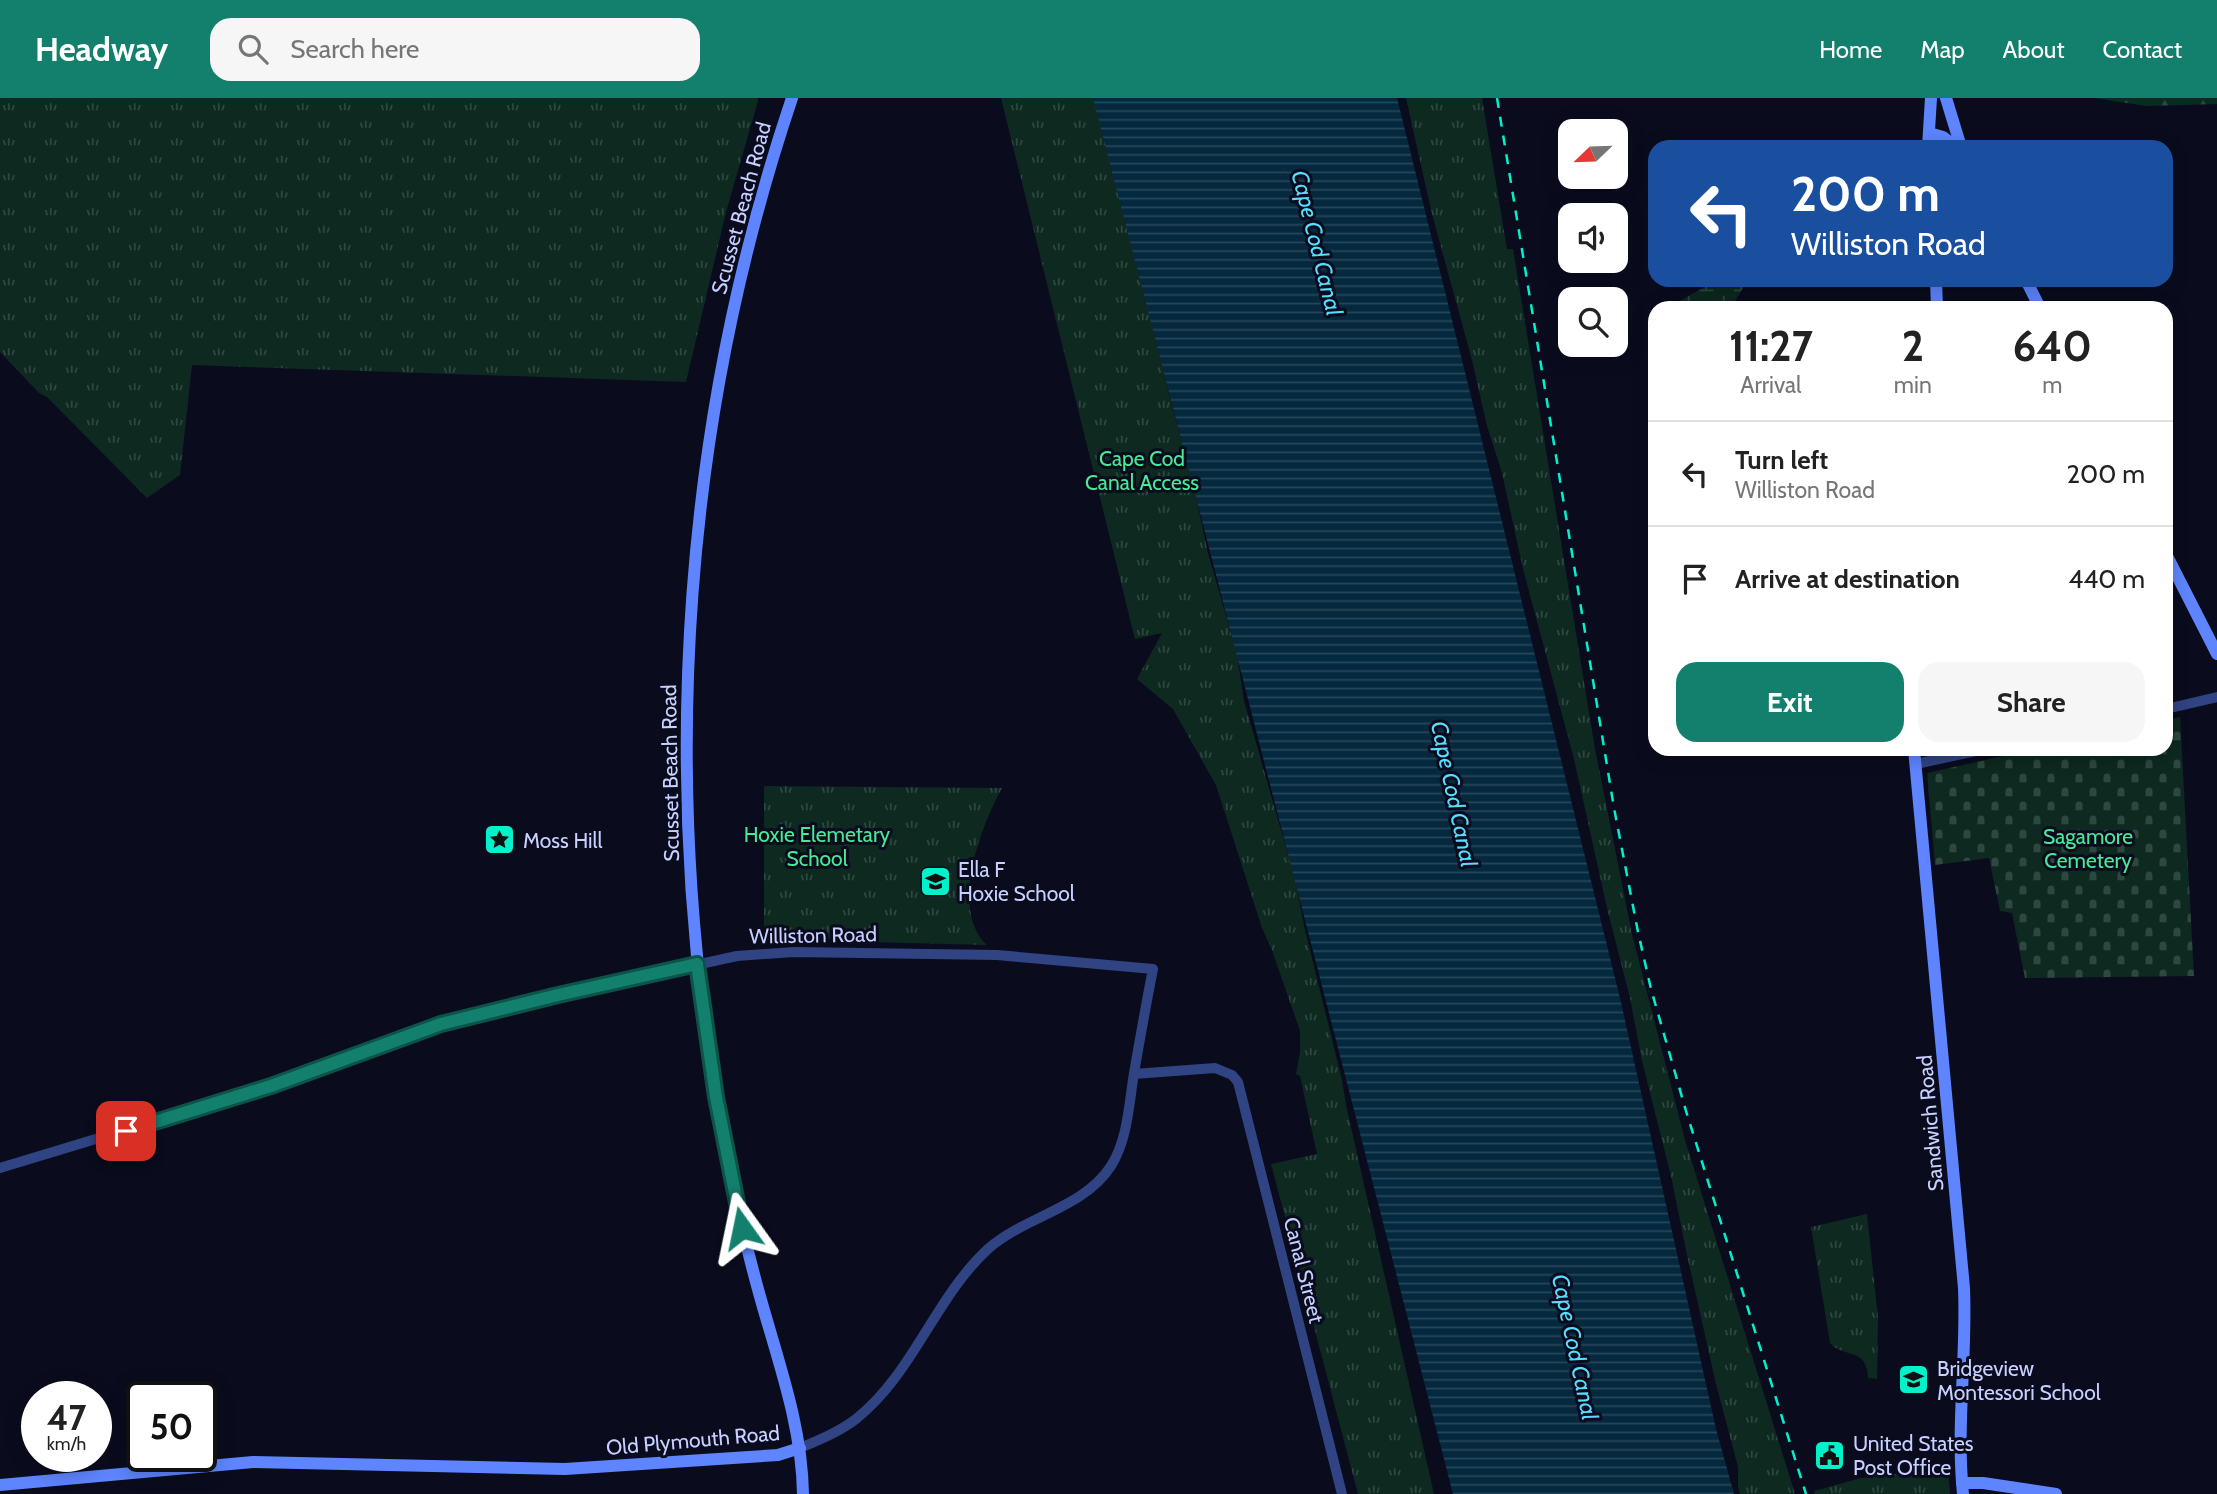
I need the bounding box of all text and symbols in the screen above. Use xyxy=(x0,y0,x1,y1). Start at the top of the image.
search box xyxy=(210,18,700,81)
text: Headway xyxy=(35,29,168,69)
icon: search xyxy=(234,30,272,68)
text: Search here xyxy=(290,33,419,65)
text: Home xyxy=(1819,35,1882,64)
text: Map xyxy=(1920,35,1965,64)
text: About xyxy=(2003,35,2065,64)
text: Contact xyxy=(2103,35,2182,64)
street label: Scusset Beach Road xyxy=(706,119,776,297)
north arrow xyxy=(1558,119,1628,189)
map controls xyxy=(1558,119,1628,357)
text: 200 m xyxy=(1791,164,1940,223)
water label: Cape Cod Canal xyxy=(1285,167,1349,319)
icon: left xyxy=(1676,168,1767,259)
button: sound xyxy=(1558,203,1628,273)
text: Williston Road xyxy=(1791,224,1986,263)
button: search xyxy=(1558,287,1628,357)
text: 11:27 xyxy=(1729,320,1813,372)
text: 2 xyxy=(1902,320,1924,372)
text: 640 xyxy=(2013,320,2092,372)
text: Arrival xyxy=(1740,371,1802,399)
text: min xyxy=(1894,371,1932,399)
text: m xyxy=(2042,371,2062,399)
text: Turn left xyxy=(1735,444,1828,476)
park label: Cape Cod Canal Access xyxy=(1085,446,1199,495)
icon: left xyxy=(1676,455,1714,493)
text: 200 m xyxy=(2066,458,2145,490)
text: Williston Road xyxy=(1735,476,1875,504)
icon: arrive xyxy=(1676,560,1714,598)
text: Arrive at destination xyxy=(1735,563,1960,595)
text: 440 m xyxy=(2068,563,2145,595)
button: Exit xyxy=(1676,662,1904,742)
button: Share xyxy=(1918,662,2145,742)
street label: Scusset Beach Road xyxy=(656,684,684,862)
water label: Cape Cod Canal xyxy=(1425,718,1483,870)
park label: Hoxie Elemetary School xyxy=(744,822,891,871)
place icon: Moss Hill xyxy=(483,823,517,857)
park label: Sagamore Cemetery xyxy=(2043,824,2133,873)
place label: Moss Hill xyxy=(523,828,603,853)
place label: Ella F Hoxie School xyxy=(958,857,1075,906)
school or university icon: Ella F Hoxie School xyxy=(918,864,952,898)
street label: Williston Road xyxy=(749,921,877,949)
street label: Sandwich Road xyxy=(1912,1054,1948,1192)
pin xyxy=(96,1101,156,1161)
icon: arrive xyxy=(107,1112,145,1150)
position arrow xyxy=(705,1191,779,1265)
street label: Canal Street xyxy=(1279,1214,1329,1326)
water label: Cape Cod Canal xyxy=(1546,1271,1604,1423)
place label: Bridgeview Montessori School xyxy=(1937,1356,2101,1405)
school or university icon: Bridgeview Montessori School xyxy=(1897,1363,1931,1397)
speed limit sign: 50 xyxy=(126,1381,217,1472)
text: 47 xyxy=(47,1396,86,1439)
street label: Old Plymouth Road xyxy=(605,1420,781,1460)
place label: United States Post Office xyxy=(1853,1431,1974,1480)
text: km/h xyxy=(47,1433,86,1455)
public building icon: United States Post Office xyxy=(1813,1438,1847,1472)

